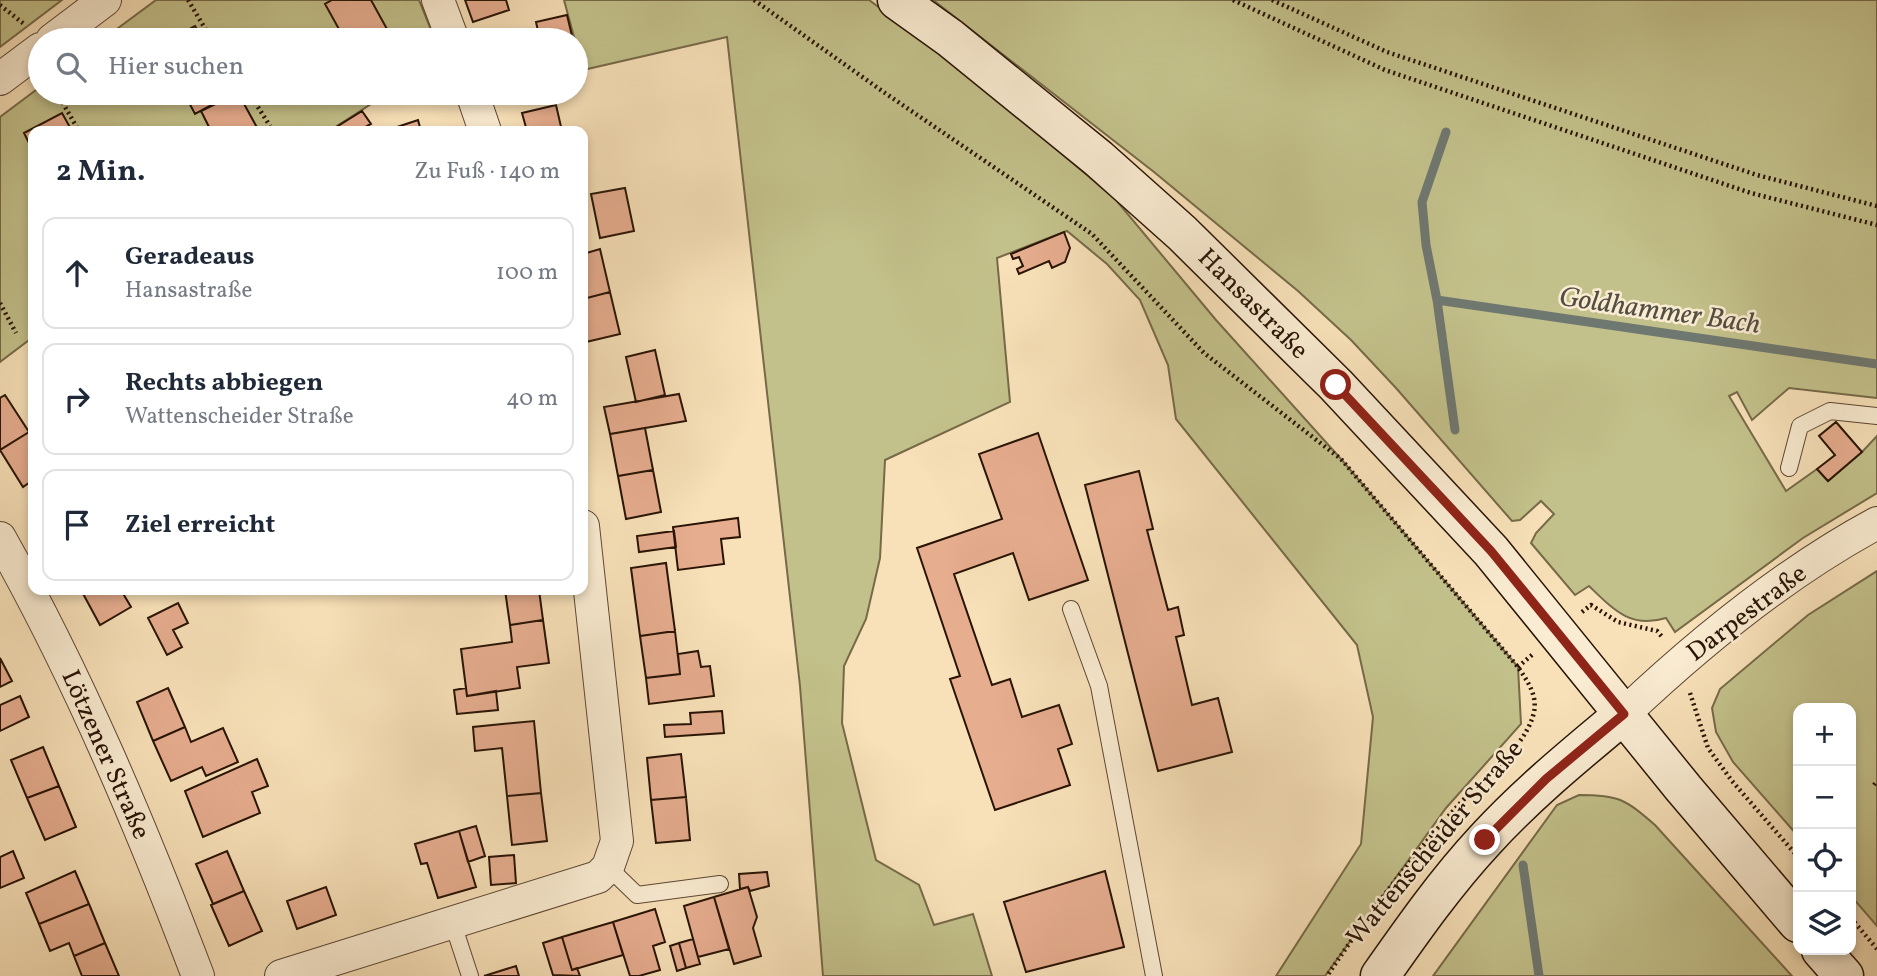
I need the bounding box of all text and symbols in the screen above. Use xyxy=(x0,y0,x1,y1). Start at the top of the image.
search box xyxy=(28,28,588,105)
icon: search xyxy=(52,48,90,86)
text: Hier suchen xyxy=(108,49,244,85)
text: 2 Min. xyxy=(56,151,145,193)
text: Zu Fuß · 140 m xyxy=(414,156,560,188)
text: Geradeaus xyxy=(125,239,254,275)
street label: Hansastraße xyxy=(1189,241,1316,368)
icon: ahead xyxy=(58,254,96,292)
text: 100 m xyxy=(496,257,558,289)
text: Hansastraße xyxy=(125,275,252,307)
water label: Goldhammer Bach xyxy=(1557,278,1763,345)
text: Rechts abbiegen xyxy=(125,365,323,401)
route start xyxy=(1320,369,1351,400)
icon: right xyxy=(58,380,96,418)
text: 40 m xyxy=(506,383,558,415)
text: Wattenscheider Straße xyxy=(125,401,354,433)
icon: arrive xyxy=(58,506,96,544)
text: Ziel erreicht xyxy=(125,507,275,543)
street label: Darpestraße xyxy=(1680,556,1815,671)
street label: Lötzener Straße xyxy=(52,664,159,845)
map controls xyxy=(1793,703,1856,955)
button: + xyxy=(1793,703,1856,766)
street label: Wattenscheider Straße xyxy=(1339,733,1532,954)
button: − xyxy=(1793,766,1856,829)
route end xyxy=(1469,824,1500,855)
button: locate xyxy=(1793,829,1856,892)
button: layers xyxy=(1793,892,1856,955)

